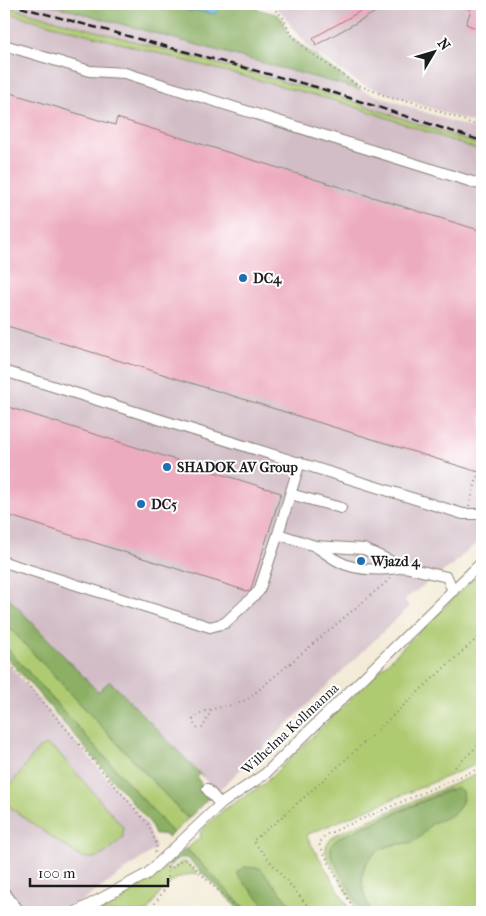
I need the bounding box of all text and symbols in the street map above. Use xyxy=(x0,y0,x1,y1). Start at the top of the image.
north arrow xyxy=(408,28,458,78)
text: N xyxy=(434,35,454,54)
place label: DC4 xyxy=(253,270,282,287)
marker: DC4 xyxy=(237,272,249,284)
place label: SHADOK AV Group xyxy=(177,459,298,476)
marker: SHADOK AV Group xyxy=(161,461,173,473)
place label: DC5 xyxy=(151,496,177,513)
marker: DC5 xyxy=(135,498,147,510)
place label: Wjazd 4 xyxy=(370,553,421,570)
marker: Wjazd 4 xyxy=(355,555,367,567)
street label: Wilhelma Kollmanna xyxy=(237,679,343,779)
scale bar xyxy=(30,856,168,888)
text: 100 m xyxy=(38,864,76,882)

